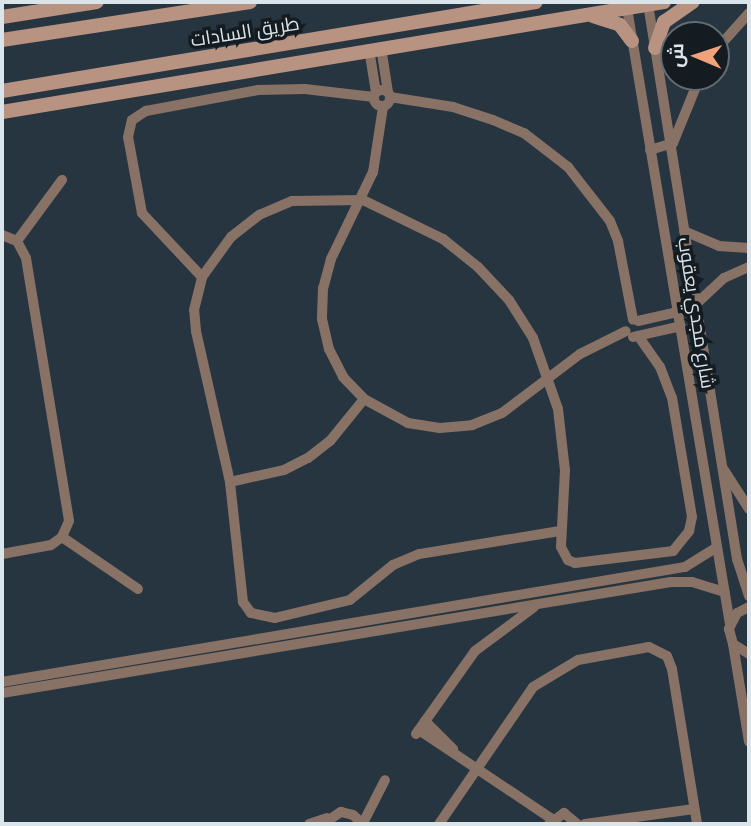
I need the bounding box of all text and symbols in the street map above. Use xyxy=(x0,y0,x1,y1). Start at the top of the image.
street label: طريق السادات xyxy=(189,12,301,52)
north arrow xyxy=(660,21,730,91)
text: ش xyxy=(664,43,688,68)
street label: شارع مجدي يعقوب xyxy=(673,236,719,390)

